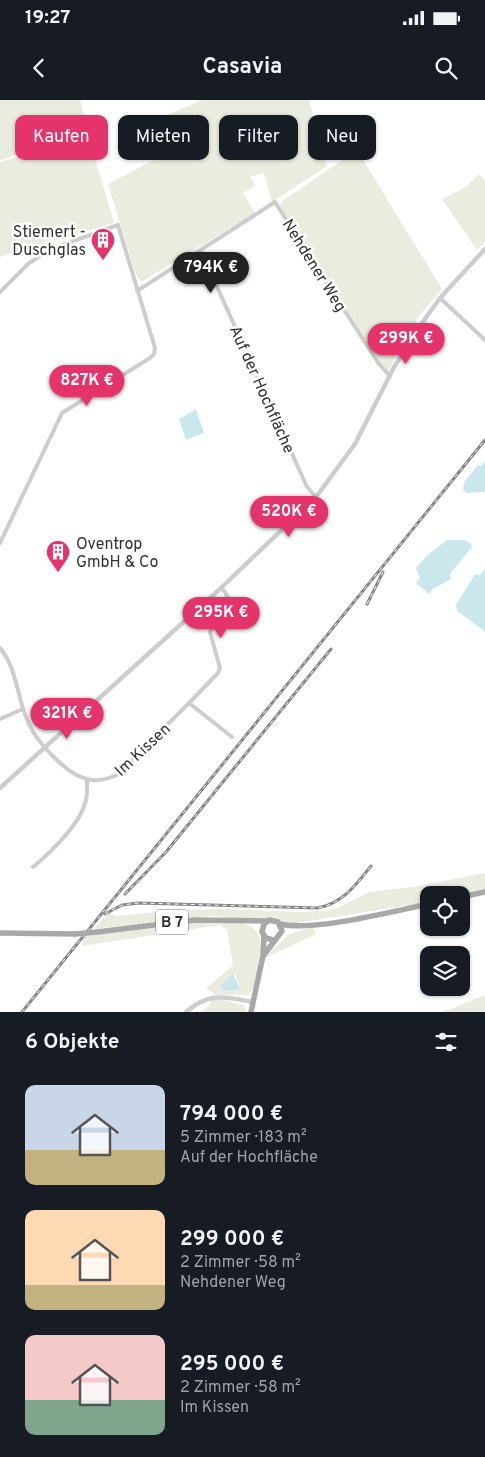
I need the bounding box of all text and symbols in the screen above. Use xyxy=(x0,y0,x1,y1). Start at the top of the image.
text: 19:27 xyxy=(25,6,71,30)
icon: back xyxy=(25,54,53,82)
text: Casavia xyxy=(203,54,282,81)
icon: search xyxy=(432,54,460,82)
chip: Kaufen xyxy=(15,115,108,160)
chip: Mieten xyxy=(118,115,209,160)
chip: Filter xyxy=(219,115,298,160)
chip: Neu xyxy=(308,115,376,160)
street label: Nehdener Weg xyxy=(277,216,350,316)
place label: Stiemert - Duschglas xyxy=(12,223,86,261)
building icon: Stiemert - Duschglas xyxy=(90,227,116,261)
pin: 794K € xyxy=(170,252,252,294)
text: 794K € xyxy=(184,258,238,278)
pin: 299K € xyxy=(365,322,447,365)
street label: Auf der Hochfläche xyxy=(224,323,298,457)
text: 299K € xyxy=(379,329,433,349)
pin: 827K € xyxy=(46,364,128,407)
text: 827K € xyxy=(60,371,114,391)
pin: 520K € xyxy=(248,496,330,538)
text: 520K € xyxy=(261,502,317,522)
place label: Oventrop GmbH & Co xyxy=(76,535,159,573)
building icon: Oventrop GmbH & Co xyxy=(45,539,71,573)
pin: 295K € xyxy=(180,596,262,639)
text: 295K € xyxy=(194,603,248,623)
pin: 321K € xyxy=(26,698,108,740)
text: 321K € xyxy=(42,704,92,724)
street label: Im Kissen xyxy=(111,720,175,781)
map controls xyxy=(420,886,470,996)
button: locate xyxy=(420,886,470,936)
road number: B 7 xyxy=(156,910,188,934)
button: layers xyxy=(420,946,470,996)
icon: filters xyxy=(432,1028,460,1056)
text: 6 Objekte xyxy=(25,1029,120,1056)
text: 794 000 € xyxy=(180,1101,283,1128)
icon: home xyxy=(65,1105,125,1165)
text: 5 Zimmer · 183 m² xyxy=(180,1128,307,1148)
text: Auf der Hochfläche xyxy=(180,1148,318,1168)
text: 299 000 € xyxy=(180,1226,284,1253)
icon: home xyxy=(65,1230,125,1290)
text: 2 Zimmer · 58 m² xyxy=(180,1253,301,1273)
text: Nehdener Weg xyxy=(180,1273,286,1293)
text: 295 000 € xyxy=(180,1351,284,1378)
icon: home xyxy=(65,1355,125,1415)
text: 2 Zimmer · 58 m² xyxy=(180,1378,301,1398)
text: Im Kissen xyxy=(180,1398,249,1418)

